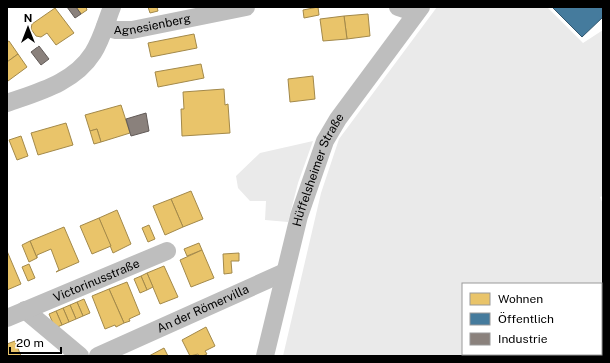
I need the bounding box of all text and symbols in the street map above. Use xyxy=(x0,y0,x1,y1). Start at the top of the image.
north arrow xyxy=(8,8,48,48)
street label: Agnesienberg xyxy=(113,11,192,37)
text: N xyxy=(24,12,32,24)
street label: Hüffelsheimer Straße xyxy=(290,110,347,228)
street label: Victorinusstraße xyxy=(51,256,142,305)
street label: An der Römervilla xyxy=(155,282,251,336)
legend xyxy=(462,283,602,355)
text: Wohnen xyxy=(498,292,543,306)
text: Öffentlich xyxy=(498,312,554,326)
scale bar xyxy=(10,329,61,355)
text: Industrie xyxy=(498,332,548,346)
text: 20 m xyxy=(16,336,44,350)

